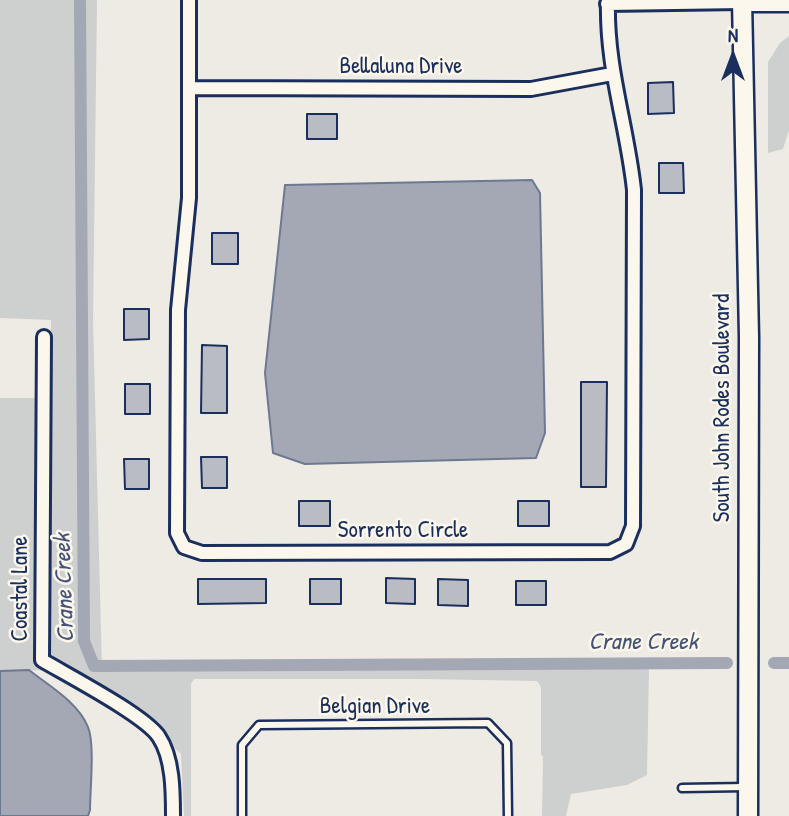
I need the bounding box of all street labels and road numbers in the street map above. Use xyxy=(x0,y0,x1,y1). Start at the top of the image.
street label: Bellaluna Drive xyxy=(339,53,463,81)
street label: South John Rodes Boulevard xyxy=(709,294,737,522)
street label: Sorrento Circle xyxy=(338,517,468,545)
street label: Coastal Lane xyxy=(7,536,35,642)
street label: Belgian Drive xyxy=(320,693,430,721)

